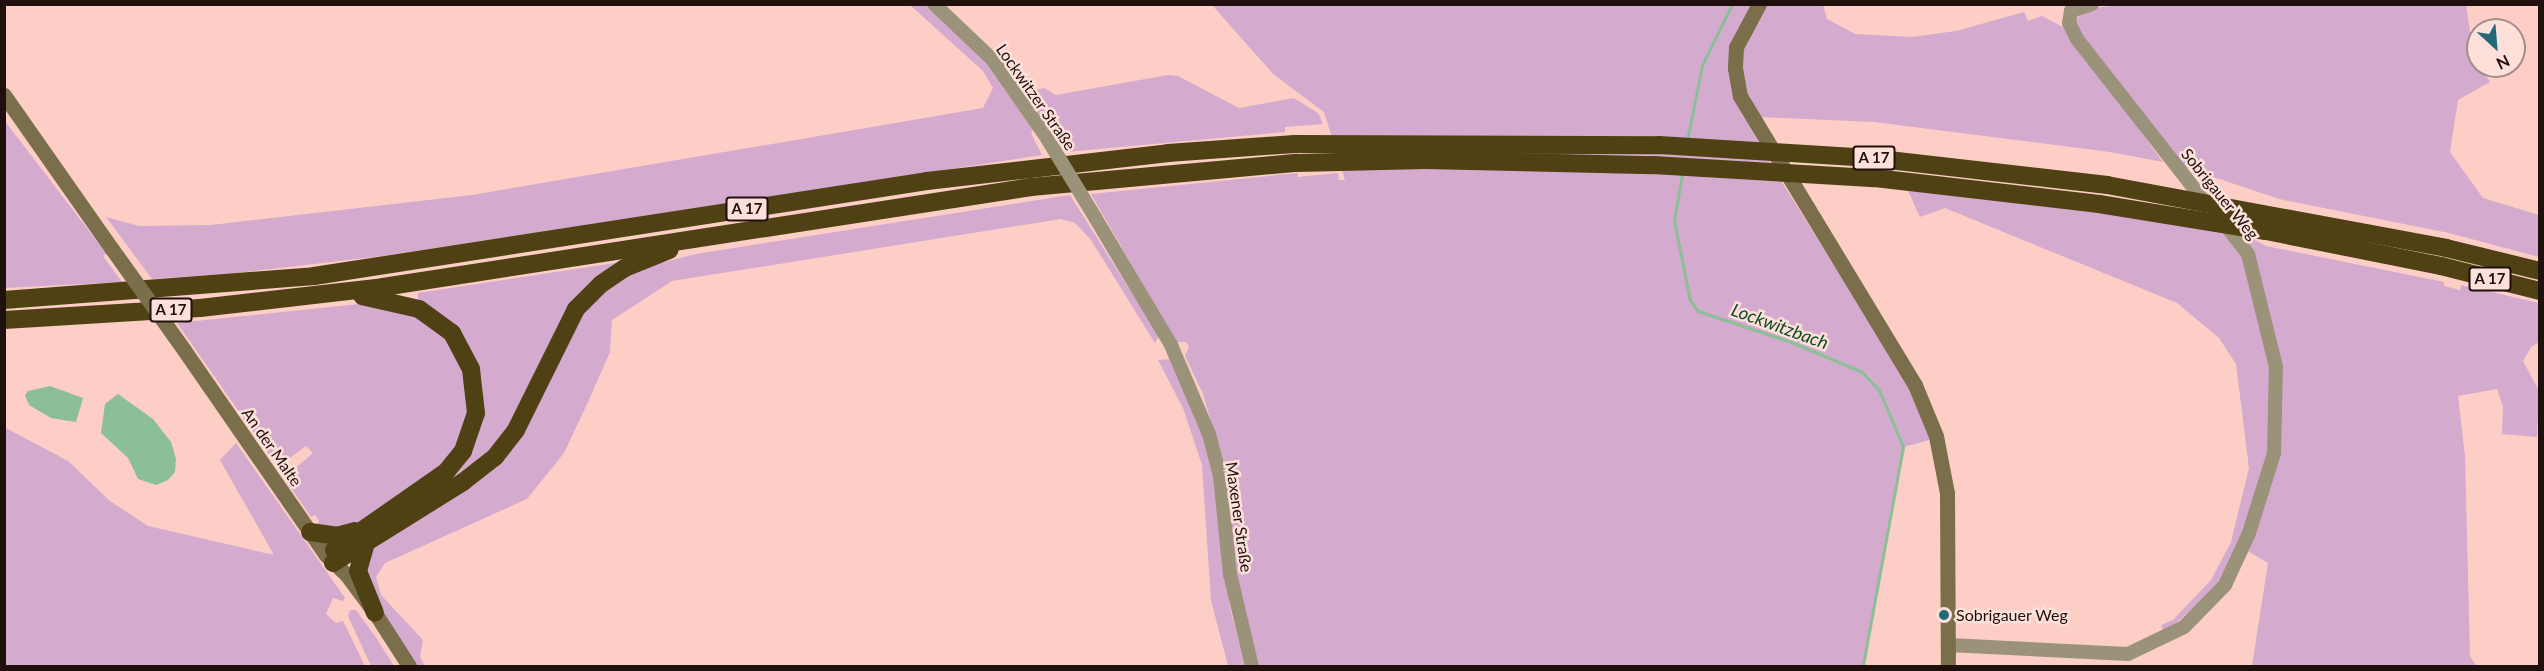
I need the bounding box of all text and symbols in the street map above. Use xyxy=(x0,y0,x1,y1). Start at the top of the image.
north arrow xyxy=(2466,18,2526,78)
street label: Lockwitzer Straße xyxy=(992,40,1080,154)
text: N xyxy=(2494,52,2513,74)
street label: Sobrigauer Weg xyxy=(2177,144,2263,244)
road number: A 17 xyxy=(1852,146,1896,170)
road number: A 17 xyxy=(724,197,770,221)
road number: A 17 xyxy=(2468,267,2512,291)
road number: A 17 xyxy=(148,298,194,322)
water label: Lockwitzbach xyxy=(1729,298,1831,354)
street label: An der Malte xyxy=(238,404,306,490)
street label: Maxener Straße xyxy=(1222,461,1256,573)
place label: Sobrigauer Weg xyxy=(1956,605,2068,625)
marker: Sobrigauer Weg xyxy=(1937,608,1951,622)

